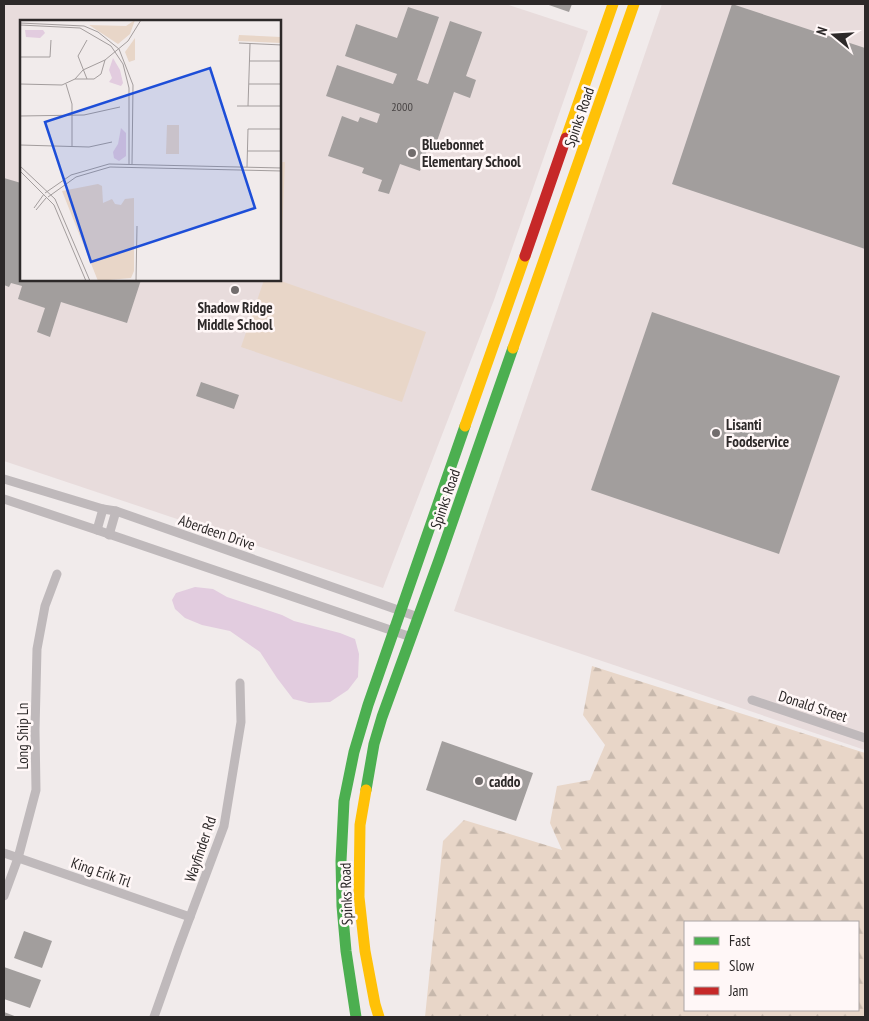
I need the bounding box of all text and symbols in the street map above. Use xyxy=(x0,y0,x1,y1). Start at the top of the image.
north arrow xyxy=(809,10,859,60)
inset map xyxy=(20,20,281,281)
text: N xyxy=(812,25,831,37)
street label: Spinks Road xyxy=(560,84,598,150)
house number: 2000 xyxy=(391,99,413,114)
place label: Bluebonnet Elementary School xyxy=(422,135,521,171)
marker: Bluebonnet Elementary School xyxy=(406,147,418,159)
marker: Shadow Ridge Middle School xyxy=(229,284,241,296)
place label: Shadow Ridge Middle School xyxy=(197,298,273,334)
place label: Lisanti Foodservice xyxy=(726,415,789,451)
marker: Lisanti Foodservice xyxy=(710,427,722,439)
street label: Spinks Road xyxy=(426,466,464,532)
street label: Aberdeen Drive xyxy=(176,510,258,554)
street label: Donald Street xyxy=(776,686,850,726)
street label: Long Ship Ln xyxy=(13,703,32,769)
place label: caddo xyxy=(489,772,521,791)
marker: caddo xyxy=(473,775,485,787)
street label: Wayfinder Rd xyxy=(180,814,220,884)
street label: King Erik Trl xyxy=(69,853,134,891)
street label: Spinks Road xyxy=(335,862,357,926)
legend xyxy=(684,921,859,1011)
text: Fast xyxy=(729,931,750,950)
text: Slow xyxy=(729,956,754,975)
text: Jam xyxy=(728,981,748,1000)

